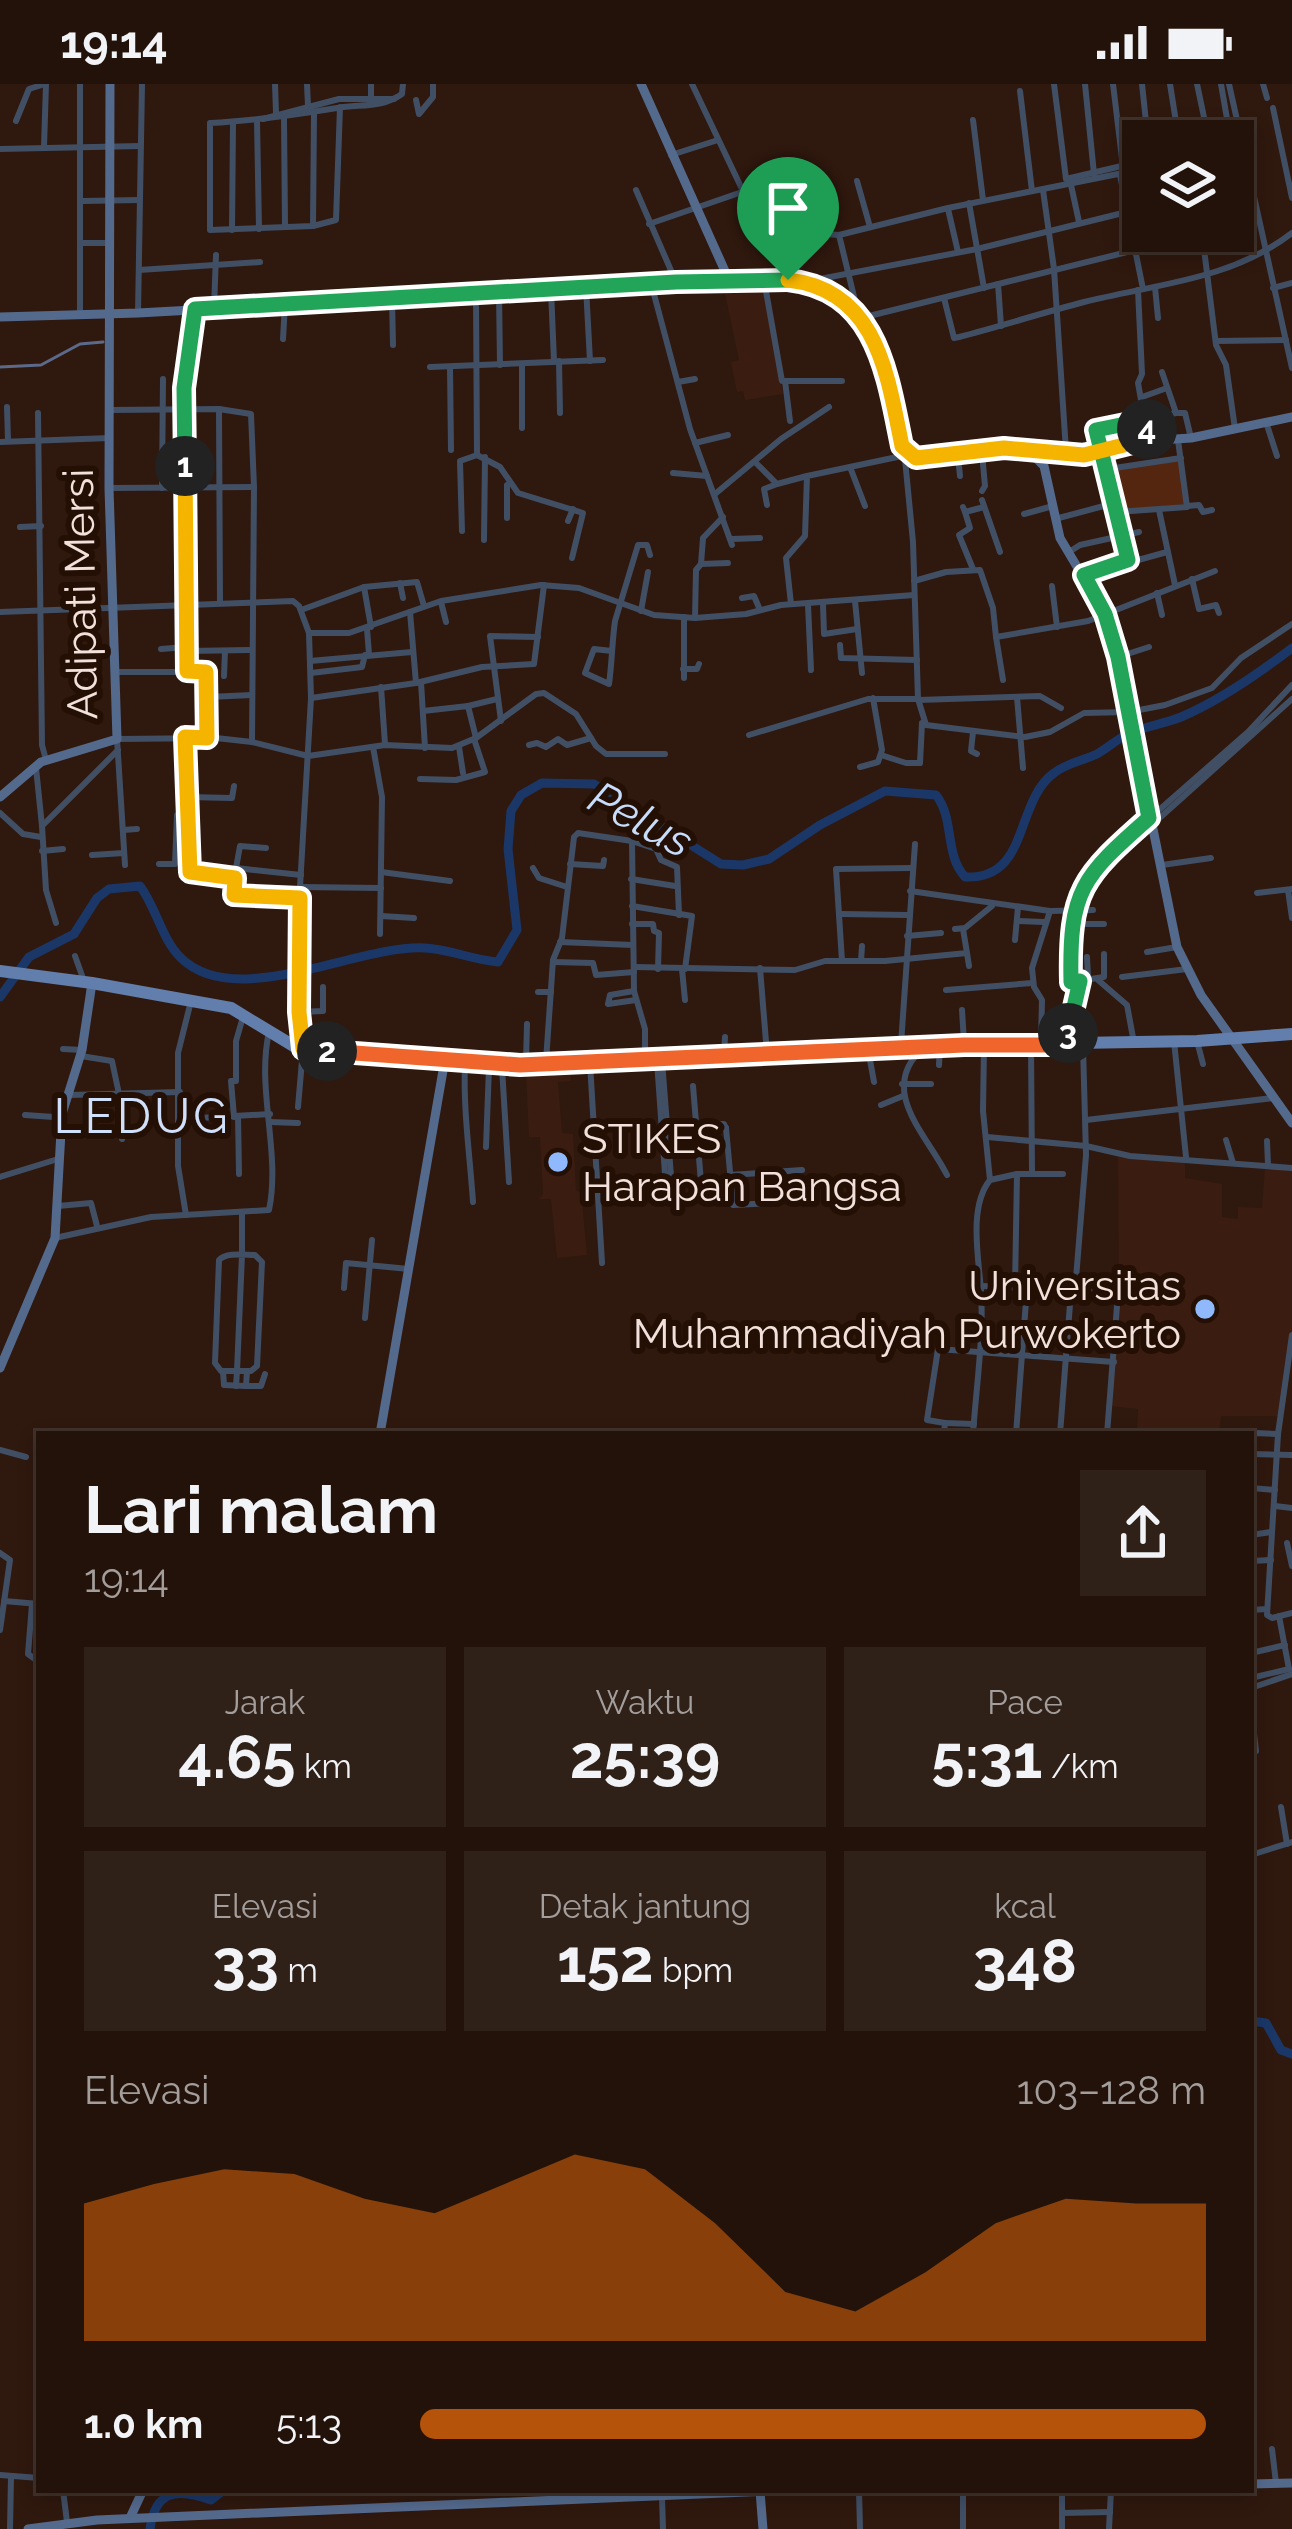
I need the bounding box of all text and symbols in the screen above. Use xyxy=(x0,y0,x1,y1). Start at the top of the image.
text: 19:14 xyxy=(60,16,168,69)
map controls xyxy=(1122,120,1254,252)
button: layers xyxy=(1122,120,1254,252)
pin xyxy=(737,157,839,280)
icon: arrive xyxy=(755,175,821,241)
pin: 4 xyxy=(1117,399,1177,459)
text: 4 xyxy=(1138,409,1156,448)
pin: 1 xyxy=(155,436,215,496)
text: 1 xyxy=(177,446,193,485)
street label: Adipati Mersi xyxy=(54,468,107,720)
water label: Pelus xyxy=(580,770,701,869)
pin: 3 xyxy=(1038,1003,1098,1063)
text: 3 xyxy=(1059,1013,1077,1052)
pin: 2 xyxy=(297,1021,357,1081)
text: 2 xyxy=(318,1031,336,1070)
district label: LEDUG xyxy=(53,1088,231,1144)
place label: STIKES Harapan Bangsa xyxy=(582,1114,902,1211)
marker: STIKES Harapan Bangsa xyxy=(545,1149,571,1175)
place label: Universitas Muhammadiyah Purwokerto xyxy=(633,1261,1181,1358)
marker: Universitas Muhammadiyah Purwokerto xyxy=(1192,1296,1218,1322)
button: share xyxy=(1080,1470,1206,1596)
text: Lari malam xyxy=(84,1471,438,1548)
text: 19:14 xyxy=(84,1555,169,1601)
text: Jarak xyxy=(225,1683,305,1722)
text: Waktu xyxy=(596,1683,694,1722)
text: Pace xyxy=(987,1683,1063,1722)
text: 4.65 xyxy=(178,1722,296,1792)
text: 25:39 xyxy=(570,1722,720,1792)
text: 5:31 xyxy=(931,1722,1043,1792)
text: km xyxy=(296,1747,352,1786)
text: /km xyxy=(1043,1747,1119,1786)
text: Elevasi xyxy=(212,1887,318,1926)
text: Detak jantung xyxy=(539,1887,751,1926)
text: kcal xyxy=(994,1887,1056,1926)
text: 33 xyxy=(212,1926,279,1996)
text: 152 xyxy=(557,1926,654,1996)
text: 348 xyxy=(973,1926,1077,1996)
text: m xyxy=(279,1951,318,1990)
text: bpm xyxy=(654,1951,733,1990)
text: Elevasi xyxy=(84,2067,210,2113)
text: 103–128 m xyxy=(1017,2067,1206,2113)
text: 1.0 km xyxy=(84,2401,203,2447)
text: 5:13 xyxy=(276,2401,342,2447)

